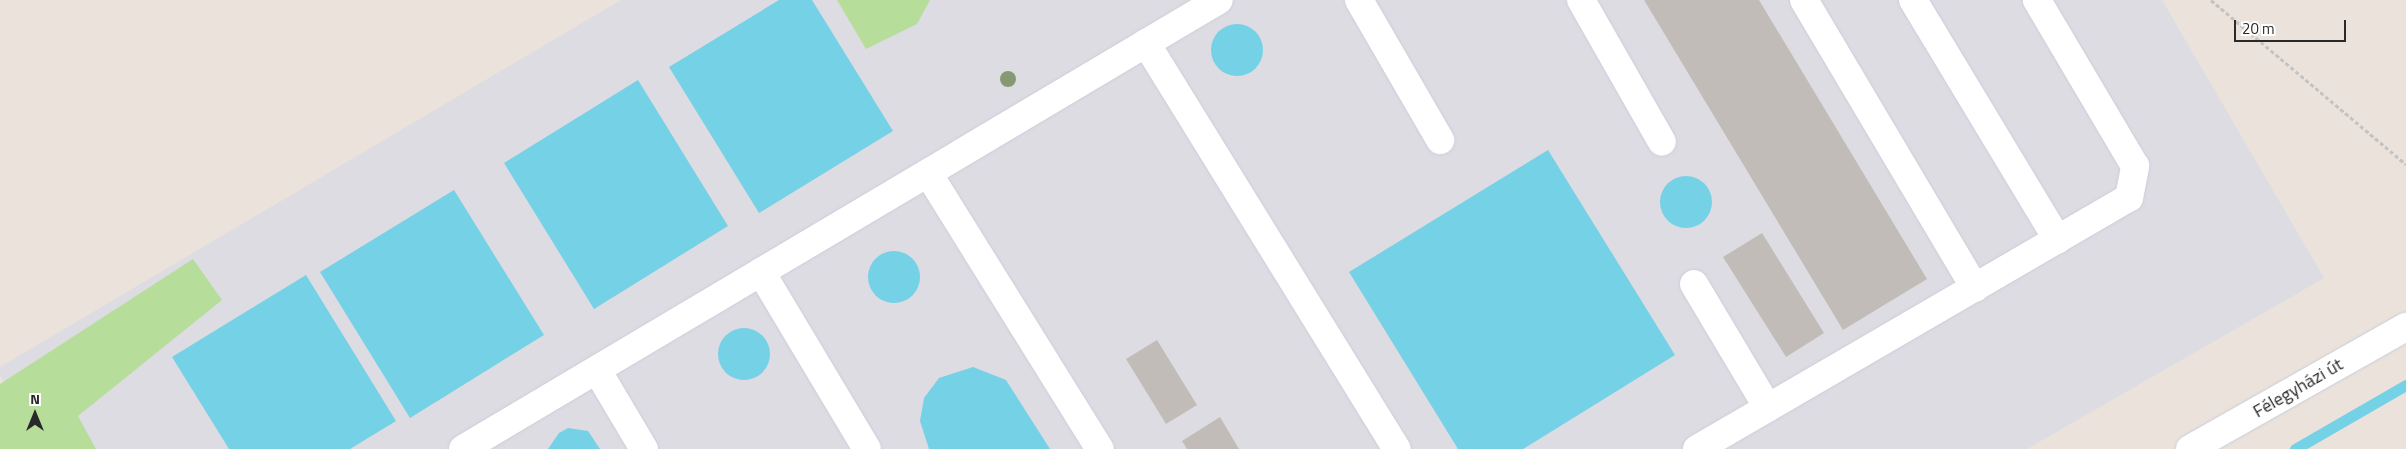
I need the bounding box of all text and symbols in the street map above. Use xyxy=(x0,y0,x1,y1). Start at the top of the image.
scale bar xyxy=(2236,10,2348,42)
text: 20 m xyxy=(2242,17,2275,40)
street label: Félegyházi út xyxy=(2249,354,2347,422)
text: N xyxy=(30,388,40,409)
north arrow xyxy=(10,389,60,439)

